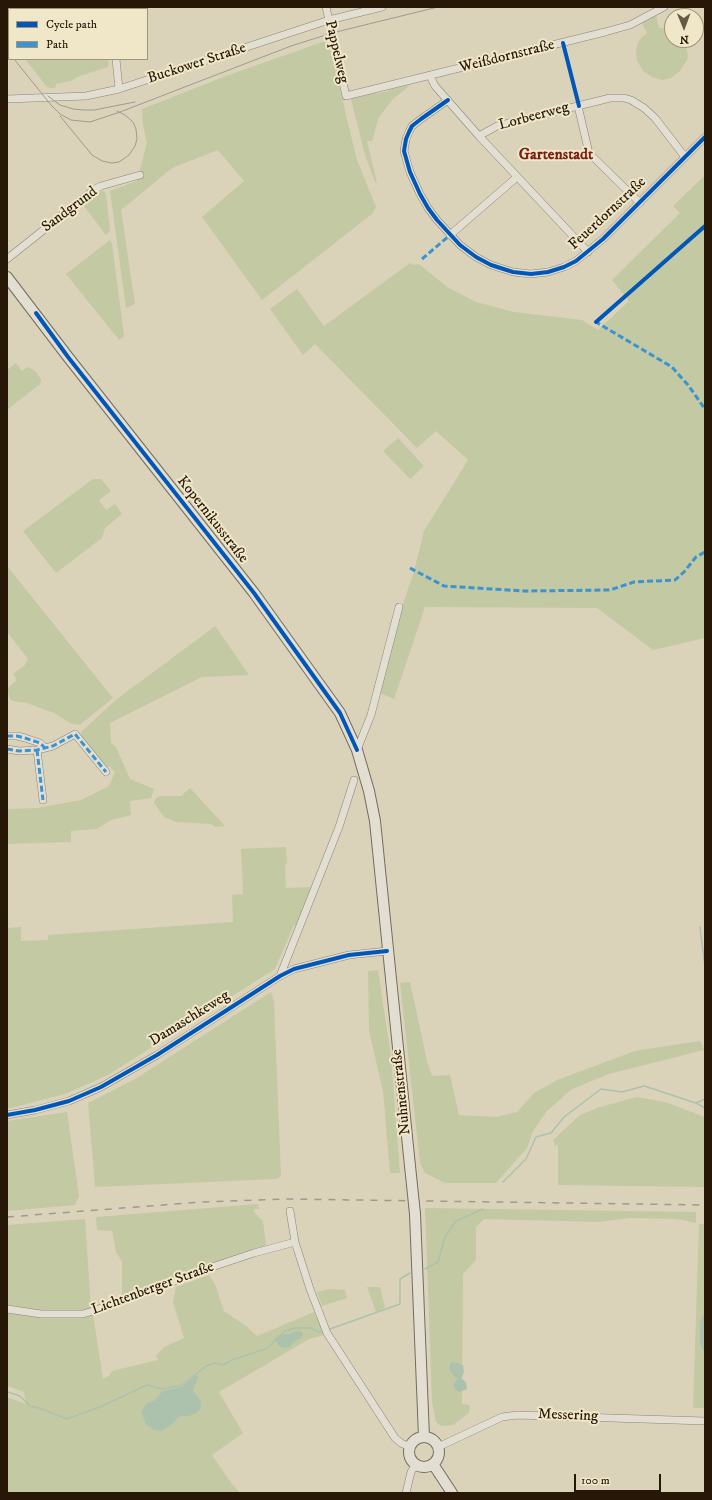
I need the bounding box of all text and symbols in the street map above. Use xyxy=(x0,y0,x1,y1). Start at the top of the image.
legend xyxy=(8,8,148,60)
north arrow xyxy=(664,8,704,48)
text: Cycle path xyxy=(46,17,97,32)
street label: Pappelweg xyxy=(320,19,352,85)
text: N xyxy=(680,32,689,46)
street label: Weißdornstraße xyxy=(458,36,556,78)
text: Path xyxy=(46,37,68,52)
street label: Buckower Straße xyxy=(146,40,248,88)
street label: Lorbeerweg xyxy=(497,99,571,135)
district label: Gartenstadt xyxy=(519,146,593,166)
street label: Feuerdornstraße xyxy=(566,174,650,254)
street label: Sandgrund xyxy=(39,183,101,237)
street label: Kopernikusstraße xyxy=(172,473,252,567)
street label: Damaschkeweg xyxy=(147,987,233,1051)
street label: Nuhnenstraße xyxy=(389,1048,415,1136)
street label: Lichtenberger Straße xyxy=(89,1259,217,1319)
street label: Messering xyxy=(537,1406,599,1426)
scale bar xyxy=(576,1466,663,1492)
text: 100 m xyxy=(581,1473,610,1488)

